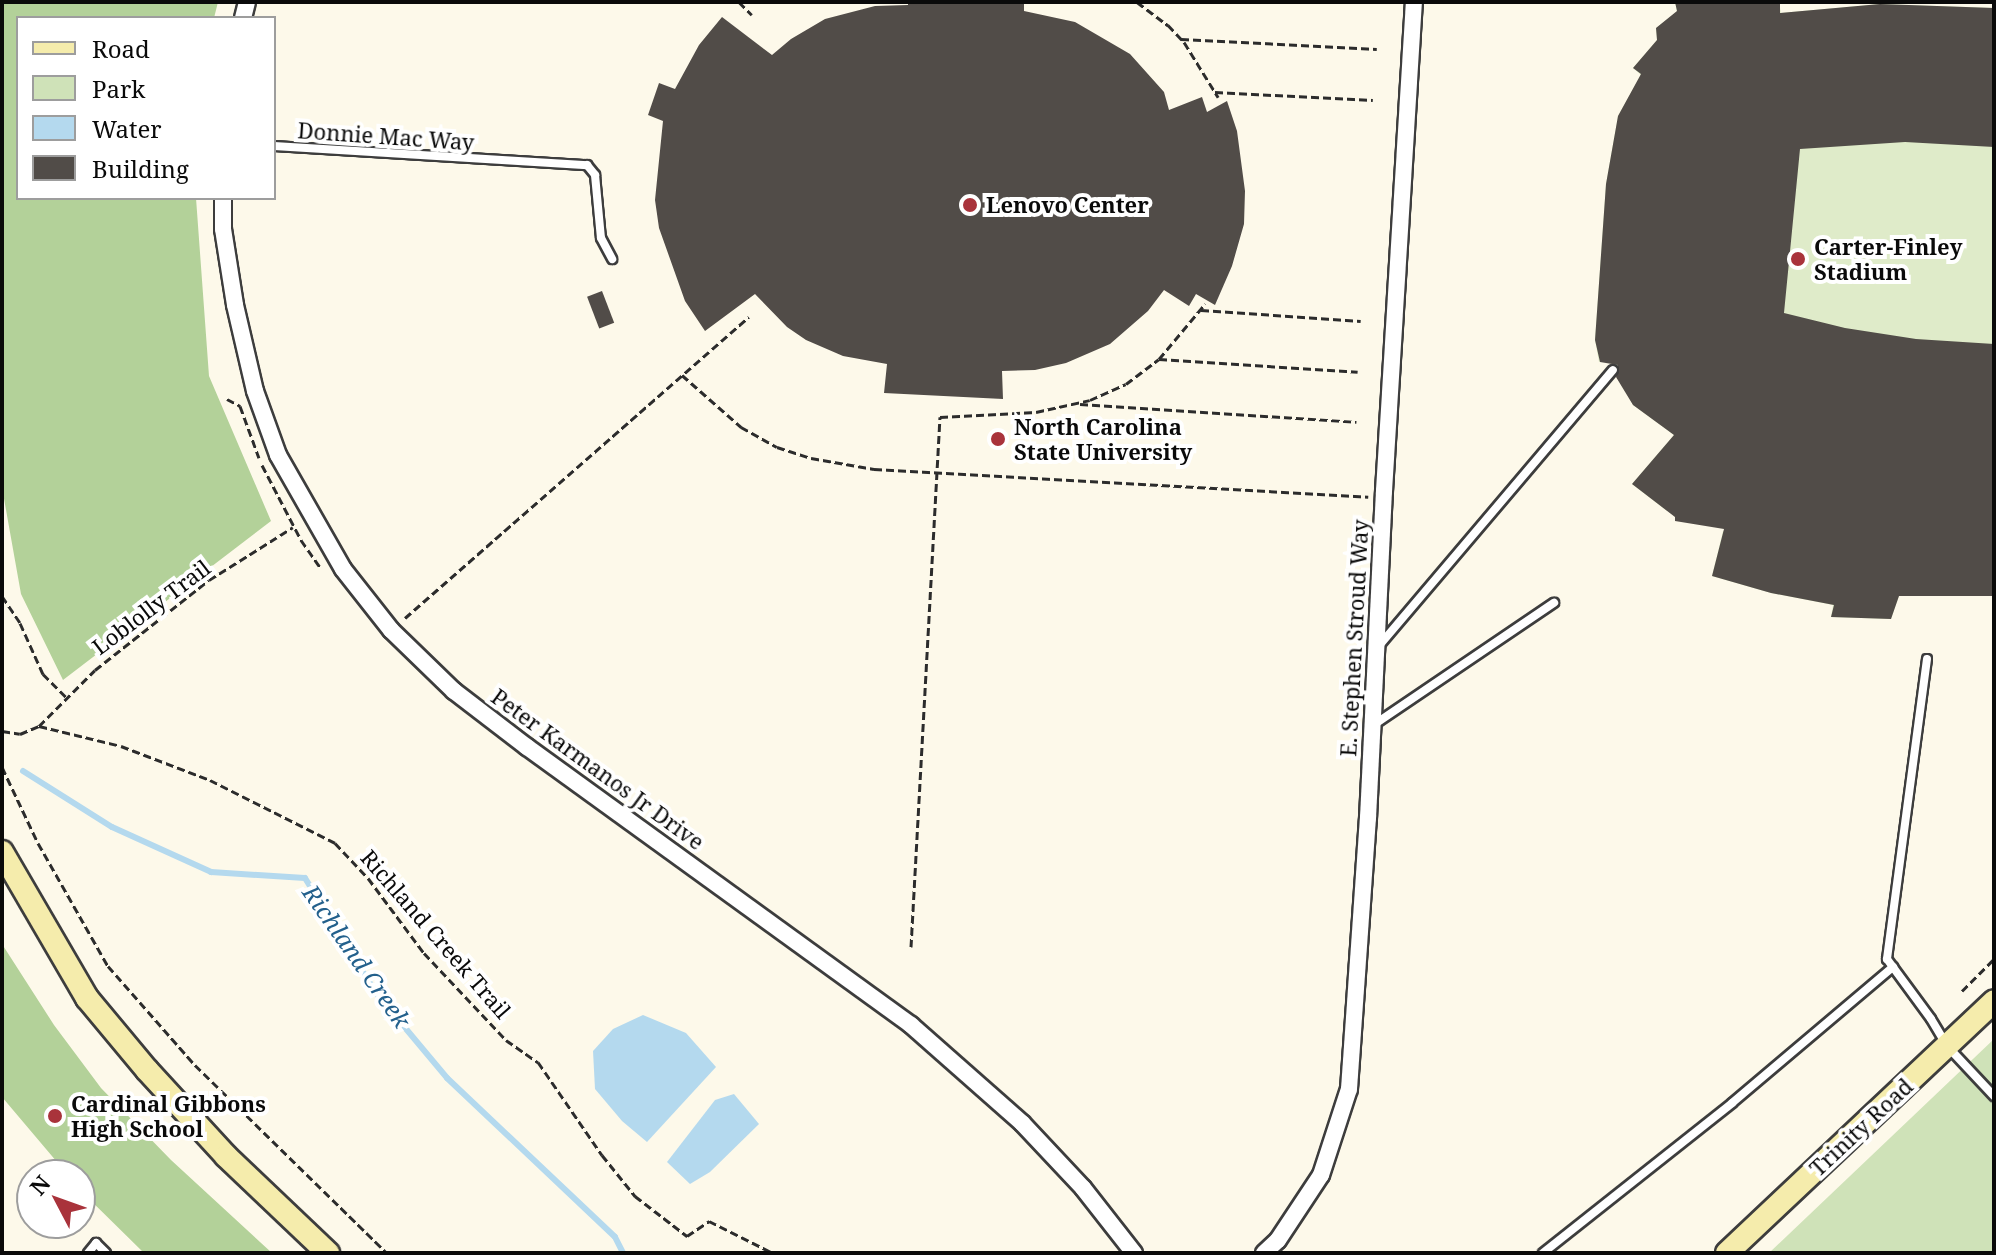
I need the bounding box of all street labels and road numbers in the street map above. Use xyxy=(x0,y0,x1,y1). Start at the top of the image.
street label: Donnie Mac Way xyxy=(297,117,475,155)
street label: E. Stephen Stroud Way xyxy=(1335,519,1373,757)
street label: Loblolly Trail xyxy=(87,554,215,660)
street label: Peter Karmanos Jr Drive xyxy=(487,683,709,855)
street label: Richland Creek Trail xyxy=(356,844,516,1024)
street label: Trinity Road xyxy=(1804,1073,1918,1181)

